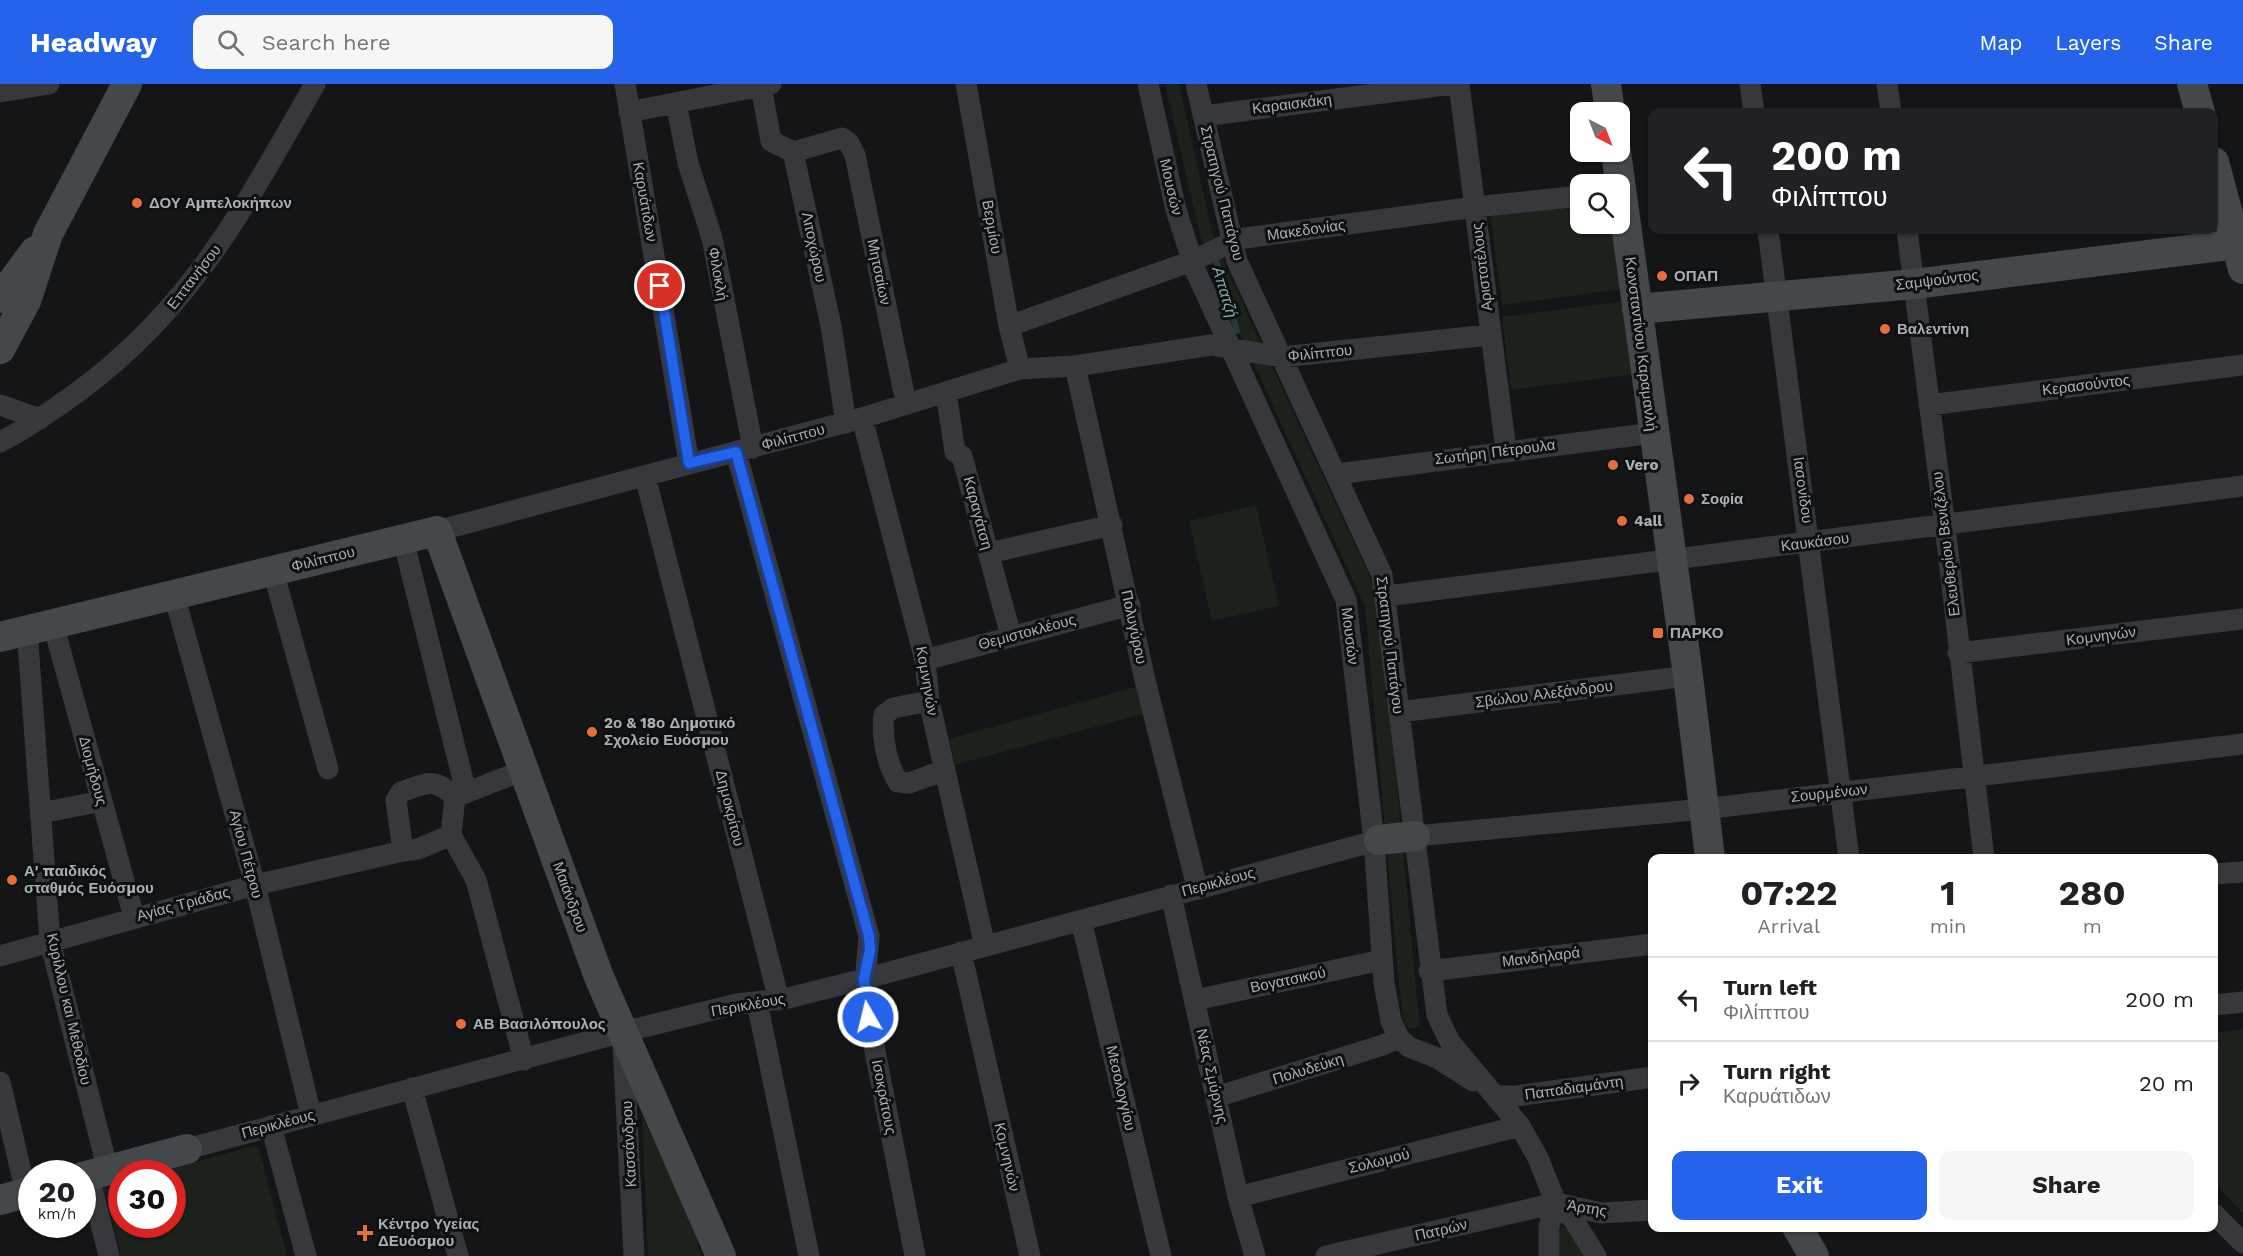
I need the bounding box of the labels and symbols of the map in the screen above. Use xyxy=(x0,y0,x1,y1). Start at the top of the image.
street label: Καραισκάκη xyxy=(1251,90,1333,118)
north arrow xyxy=(1570,102,1630,162)
street label: Στρατηγού Παπάγου xyxy=(1197,124,1247,262)
street label: Μουσών xyxy=(1156,157,1186,217)
street label: Καρυάτιδων xyxy=(629,161,661,243)
place label: ΔΟΥ Αμπελοκήπων xyxy=(149,194,292,212)
marker: ΔΟΥ Αμπελοκήπων xyxy=(130,196,144,210)
street label: Βερμίου xyxy=(978,199,1006,255)
street label: Λιτοχώρου xyxy=(798,210,830,284)
street label: Μακεδονίας xyxy=(1266,216,1346,244)
street label: Αριστοτέλους xyxy=(1468,222,1496,312)
street label: Μητσαίων xyxy=(863,237,895,307)
street label: Επτανήσου xyxy=(163,241,225,313)
street label: Φιλοκλή xyxy=(704,246,732,302)
street label: Κωνσταντίνου Καραμανλή xyxy=(1621,256,1661,432)
pin xyxy=(634,260,685,311)
water label: Απατζή xyxy=(1208,263,1242,320)
street label: Σαμψούντος xyxy=(1895,266,1979,294)
place label: ΟΠΑΠ xyxy=(1674,267,1718,285)
marker: ΟΠΑΠ xyxy=(1655,269,1669,283)
place label: Βαλεντίνη xyxy=(1897,320,1969,338)
marker: Βαλεντίνη xyxy=(1878,322,1892,336)
street label: Φιλίππου xyxy=(1287,341,1353,365)
street label: Κερασούντος xyxy=(2041,371,2131,399)
street label: Φιλίππου xyxy=(759,420,827,454)
street label: Σωτήρη Πέτρουλα xyxy=(1434,436,1557,468)
place label: Vero xyxy=(1625,456,1658,474)
street label: Ιασoνίδου xyxy=(1789,456,1817,524)
marker: Vero xyxy=(1606,458,1620,472)
street label: Ελευθερίου Βενιζέλου xyxy=(1928,471,1964,617)
street label: Καραγάτση xyxy=(960,474,996,552)
place label: Σοφία xyxy=(1701,490,1744,508)
marker: Σοφία xyxy=(1682,492,1696,506)
place label: 4all xyxy=(1634,512,1662,530)
marker: 4all xyxy=(1615,514,1629,528)
street label: Καυκάσου xyxy=(1780,529,1850,555)
street label: Φιλίππου xyxy=(289,542,357,576)
street label: Στρατηγού Παπάγου xyxy=(1373,575,1407,715)
street label: Πολυγύρου xyxy=(1117,588,1151,666)
street label: Μουσών xyxy=(1338,606,1362,666)
street label: Θεμιστοκλέους xyxy=(976,610,1078,654)
street label: Κομνηνών xyxy=(2065,623,2137,649)
place label: ΠΑΡΚΟ xyxy=(1670,624,1724,642)
marker: ΠΑΡΚΟ xyxy=(1651,626,1665,640)
street label: Κομνηνών xyxy=(912,645,942,717)
street label: Σβώλου Αλεξάνδρου xyxy=(1474,677,1614,711)
place label: 2ο & 18ο Δημοτικό Σχολείο Ευόσμου xyxy=(604,714,735,749)
marker: 2ο & 18ο Δημοτικό Σχολείο Ευόσμου xyxy=(585,725,599,739)
street label: Διομήδους xyxy=(75,734,111,808)
street label: Δημοκρίτου xyxy=(712,768,748,848)
street label: Σουρμένων xyxy=(1790,780,1868,806)
street label: Αγίου Πέτρου xyxy=(226,808,266,900)
street label: Μαιάνδρου xyxy=(549,859,591,935)
place label: Α' παιδικός σταθμός Ευόσμου xyxy=(24,862,154,897)
street label: Περικλέους xyxy=(1180,864,1256,900)
marker: Α' παιδικός σταθμός Ευόσμου xyxy=(5,873,19,887)
street label: Αγίας Τριάδας xyxy=(135,883,231,925)
street label: Κυρίλλου και Μεθοδίου xyxy=(43,931,95,1087)
street label: Μανδηλαρά xyxy=(1501,943,1581,971)
street label: Βογατσικού xyxy=(1249,963,1327,997)
position arrow xyxy=(836,985,900,1049)
street label: Περικλέους xyxy=(710,990,786,1020)
place label: ΑΒ Βασιλόπουλος xyxy=(473,1015,606,1033)
marker: ΑΒ Βασιλόπουλος xyxy=(454,1017,468,1031)
street label: Νέας Σμύρνης xyxy=(1192,1027,1232,1125)
street label: Μεσολογγίου xyxy=(1102,1044,1140,1132)
street label: Πολυδεύκη xyxy=(1270,1050,1346,1088)
street label: Ισοκράτους xyxy=(868,1058,900,1136)
street label: Παπαδιαμάντη xyxy=(1524,1072,1624,1104)
street label: Κασσάνδρου xyxy=(618,1100,640,1188)
street label: Περικλέους xyxy=(240,1106,316,1142)
street label: Κομνηνών xyxy=(990,1121,1024,1193)
street label: Σολωμού xyxy=(1347,1145,1411,1177)
speed limit sign: 30 xyxy=(108,1160,186,1238)
street label: Άρτης xyxy=(1566,1196,1608,1220)
place label: Κέντρο Υγείας ΔΕυόσμου xyxy=(378,1215,480,1250)
street label: Πατρών xyxy=(1413,1215,1469,1245)
marker: Κέντρο Υγείας ΔΕυόσμου xyxy=(356,1224,374,1242)

